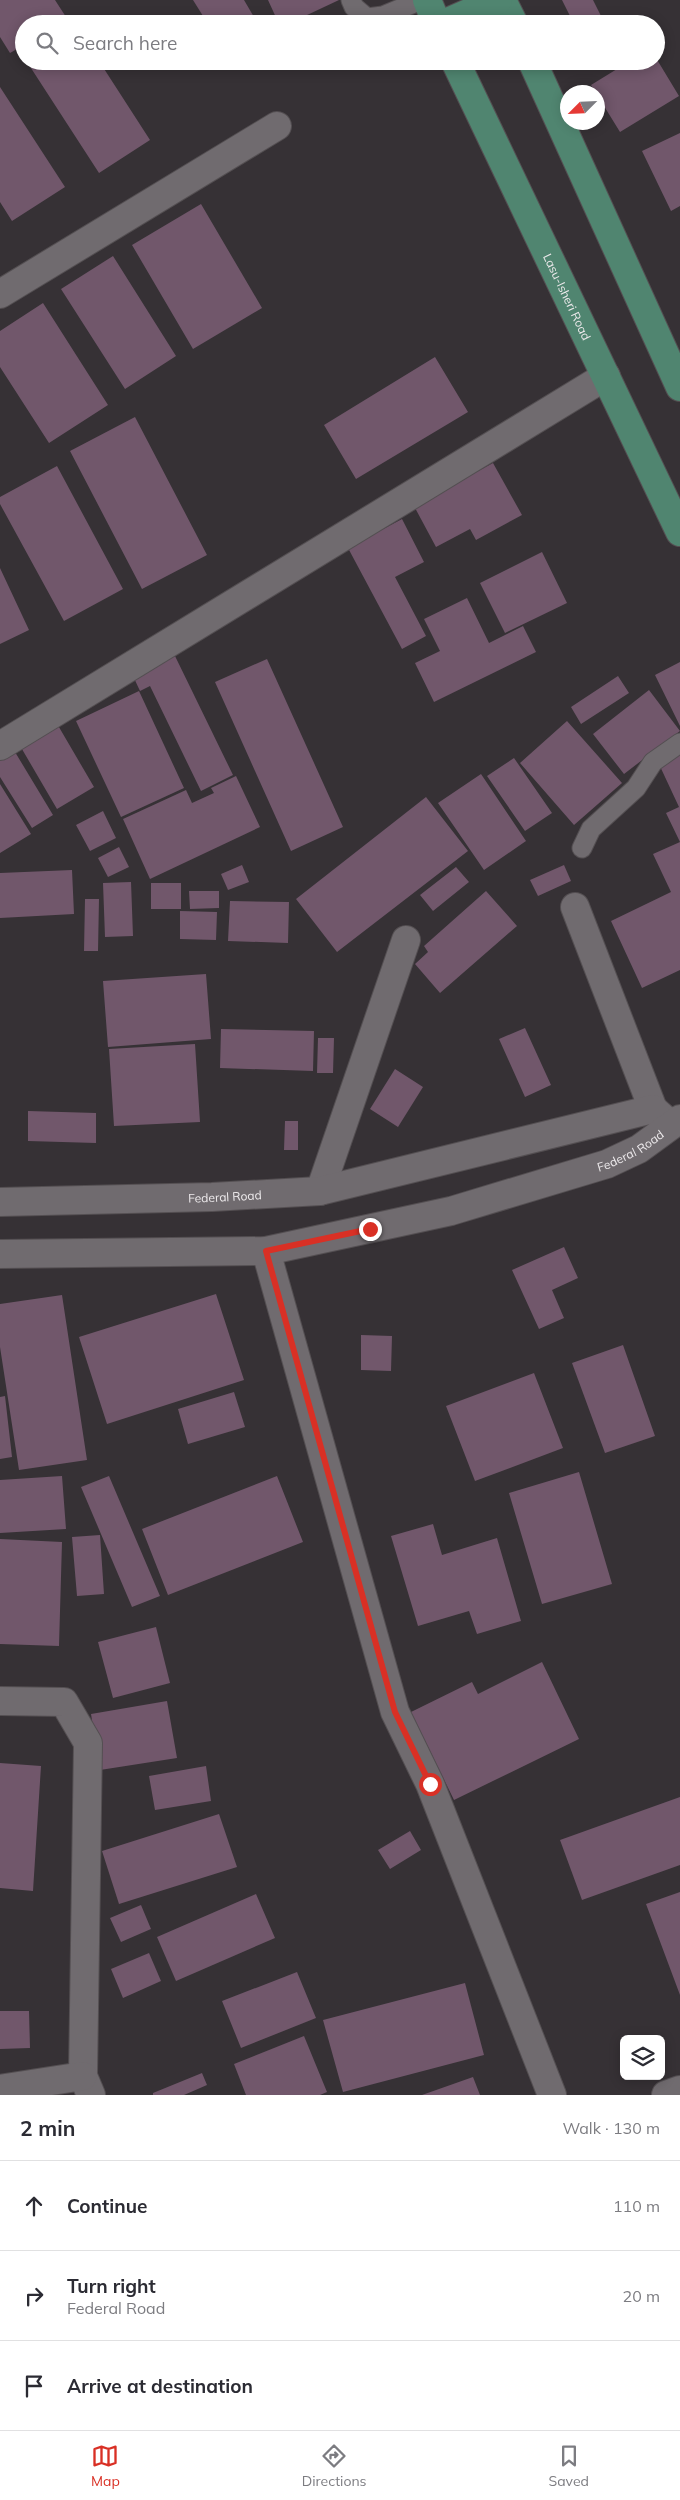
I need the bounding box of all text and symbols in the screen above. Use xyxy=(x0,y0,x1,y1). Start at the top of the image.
search box xyxy=(15,15,665,70)
icon: search xyxy=(33,29,61,57)
text: Search here xyxy=(73,31,177,55)
north arrow xyxy=(560,85,605,130)
street label: Lasu-Isheri Road xyxy=(540,251,595,342)
street label: Federal Road xyxy=(595,1126,666,1174)
street label: Federal Road xyxy=(188,1187,262,1205)
route end xyxy=(359,1218,382,1241)
route start xyxy=(419,1773,442,1796)
map controls xyxy=(620,2035,665,2080)
button: layers xyxy=(620,2035,665,2080)
text: 2 min xyxy=(20,2115,75,2141)
text: Walk · 130 m xyxy=(562,2118,660,2138)
icon: ahead xyxy=(20,2192,48,2220)
text: Continue xyxy=(67,2194,147,2218)
text: 110 m xyxy=(613,2196,660,2216)
text: Turn right xyxy=(67,2274,156,2298)
icon: right xyxy=(20,2282,48,2310)
text: 20 m xyxy=(623,2286,660,2306)
text: Federal Road xyxy=(67,2298,165,2318)
icon: arrive xyxy=(20,2372,48,2400)
text: Arrive at destination xyxy=(67,2374,253,2398)
tab: Map xyxy=(91,2442,120,2490)
tab: Directions xyxy=(302,2442,367,2490)
tab: Saved xyxy=(549,2442,589,2490)

